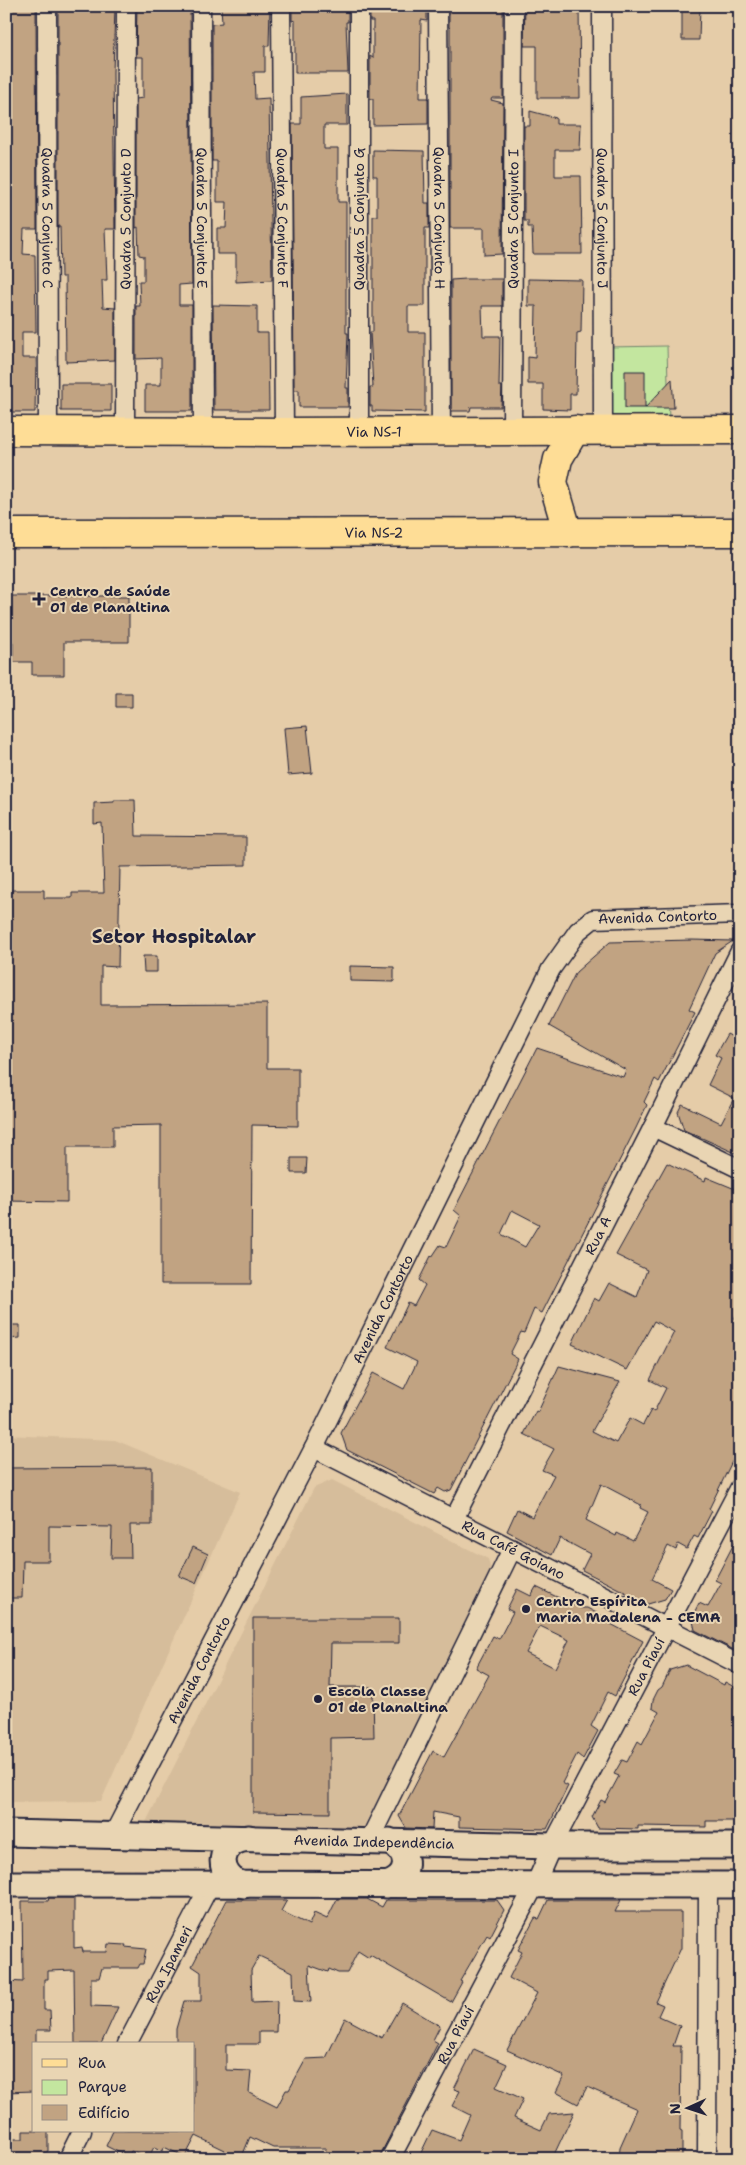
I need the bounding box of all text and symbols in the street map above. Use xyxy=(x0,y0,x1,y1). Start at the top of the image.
street label: Quadra 5 Conjunto E xyxy=(193,147,211,289)
street label: Quadra 5 Conjunto G xyxy=(350,147,368,290)
street label: Quadra 5 Conjunto H xyxy=(430,147,449,289)
street label: Quadra 5 Conjunto C xyxy=(38,148,57,288)
street label: Quadra 5 Conjunto D xyxy=(116,148,135,290)
street label: Quadra 5 Conjunto F xyxy=(273,148,292,288)
street label: Quadra 5 Conjunto J xyxy=(593,148,612,288)
street label: Quadra 5 Conjunto I xyxy=(504,149,522,289)
street label: Via NS-1 xyxy=(346,422,402,441)
street label: Via NS-2 xyxy=(345,523,403,542)
place label: Centro de Saúde 01 de Planaltina xyxy=(50,582,170,616)
marker: Centro de Saúde 01 de Planaltina xyxy=(32,592,46,606)
street label: Avenida Contorto xyxy=(598,906,717,928)
district label: Setor Hospitalar xyxy=(92,924,256,949)
street label: Rua A xyxy=(581,1213,615,1258)
street label: Avenida Contorto xyxy=(348,1252,417,1367)
street label: Rua Café Goiano xyxy=(459,1516,568,1583)
place label: Centro Espírita Maria Madalena - CEMA xyxy=(536,1592,721,1626)
marker: Centro Espírita Maria Madalena - CEMA xyxy=(520,1603,532,1615)
street label: Avenida Contorto xyxy=(163,1613,234,1727)
street label: Rua Piauí xyxy=(623,1635,669,1699)
place label: Escola Classe 01 de Planaltina xyxy=(328,1682,448,1716)
marker: Escola Classe 01 de Planaltina xyxy=(312,1693,324,1705)
street label: Avenida Independência xyxy=(293,1831,455,1853)
street label: Rua Ipameri xyxy=(141,1923,196,2006)
street label: Rua Piauí xyxy=(433,2003,478,2067)
legend xyxy=(32,2042,195,2132)
text: Rua xyxy=(78,2053,107,2073)
text: Parque xyxy=(78,2077,127,2097)
north arrow xyxy=(664,2082,714,2132)
text: Edifício xyxy=(78,2103,130,2123)
text: N xyxy=(666,2103,684,2115)

